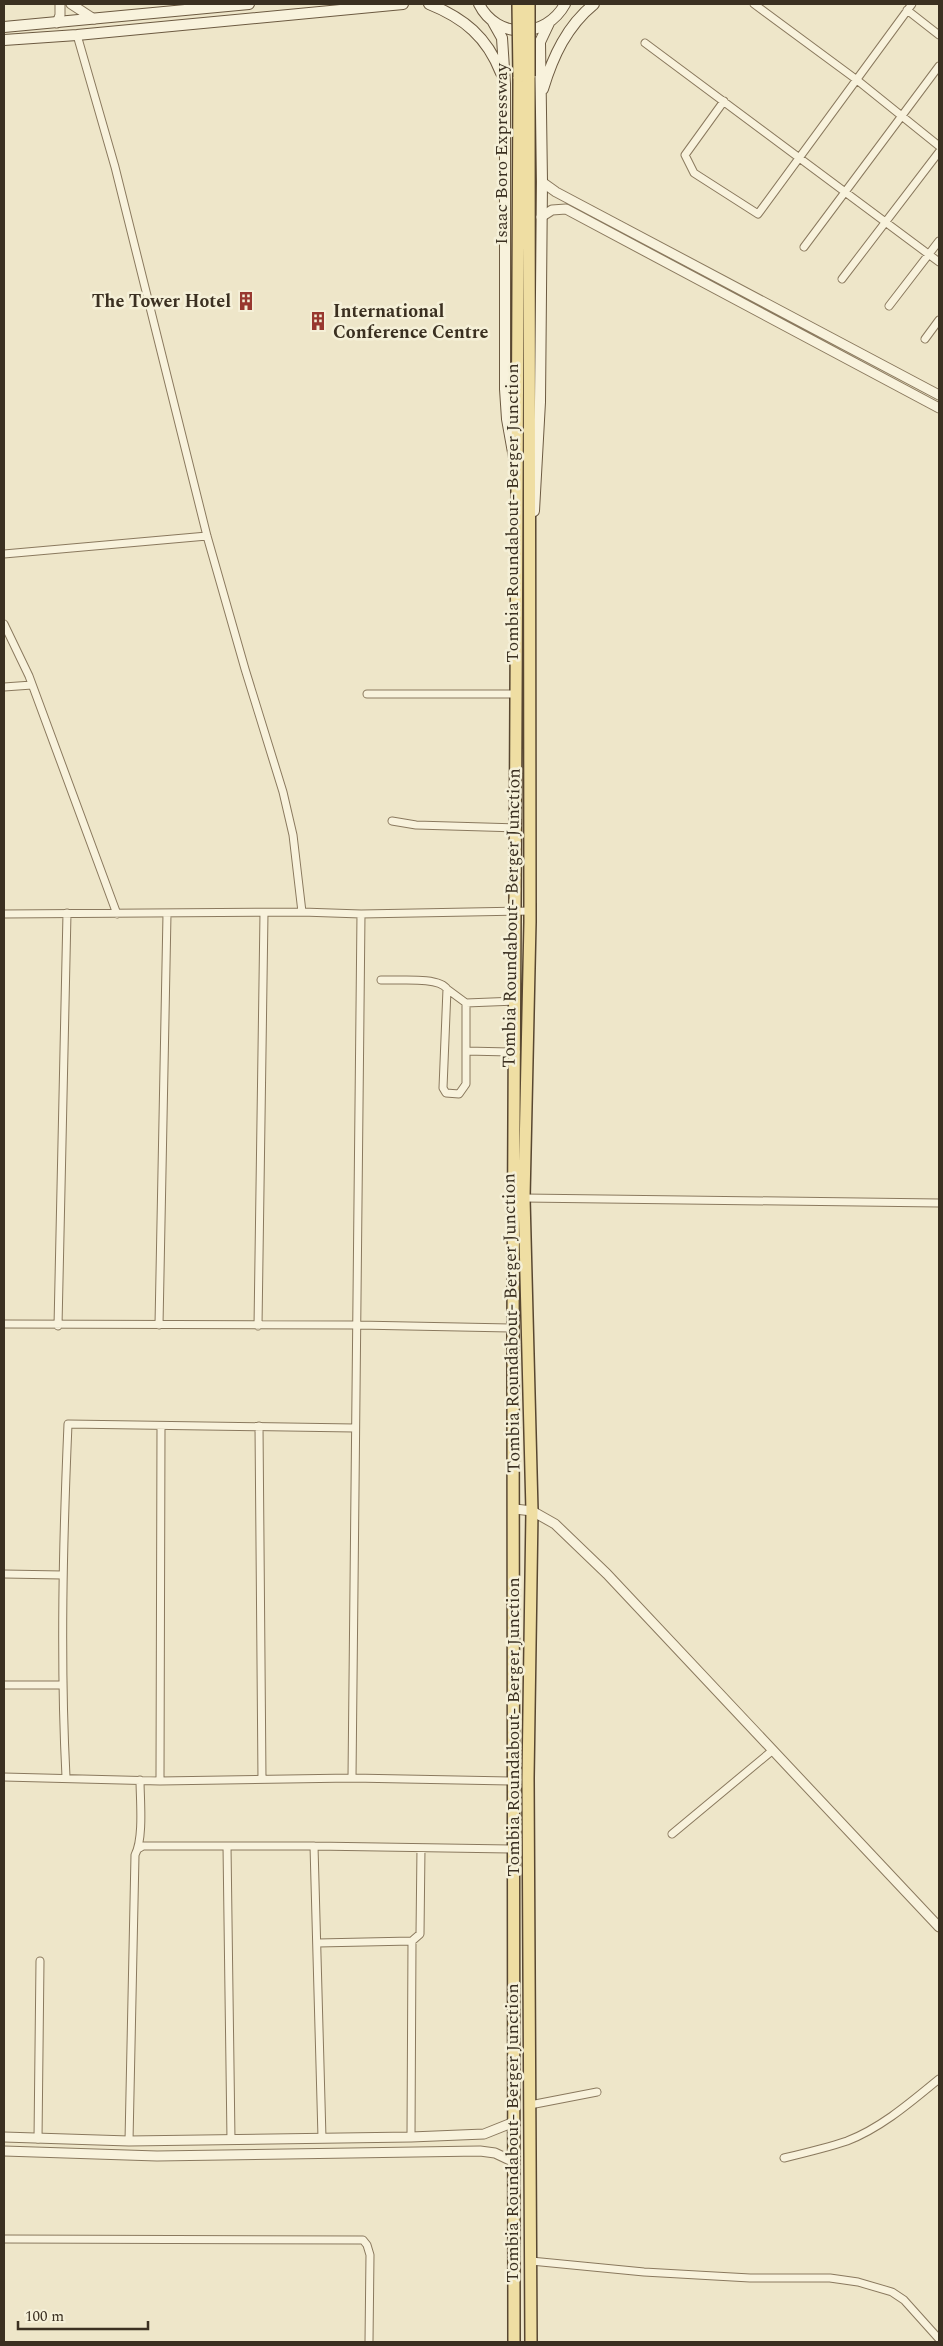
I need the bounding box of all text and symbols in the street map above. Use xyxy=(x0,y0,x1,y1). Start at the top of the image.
street label: Isaac Boro Expressway xyxy=(488,62,515,245)
place label: The Tower Hotel xyxy=(92,288,231,315)
building icon: The Tower Hotel xyxy=(235,290,257,312)
place label: International Conference Centre xyxy=(333,298,488,346)
building icon: International Conference Centre xyxy=(307,310,329,332)
street label: Tombia Roundabout- Berger Junction xyxy=(499,363,526,663)
street label: Tombia Roundabout- Berger Junction xyxy=(495,768,528,1068)
street label: Tombia Roundabout- Berger Junction xyxy=(495,1173,528,1473)
street label: Tombia Roundabout- Berger Junction xyxy=(500,1577,527,1877)
street label: Tombia Roundabout- Berger Junction xyxy=(499,1983,526,2283)
scale bar xyxy=(18,2298,148,2330)
text: 100 m xyxy=(25,2305,64,2328)

